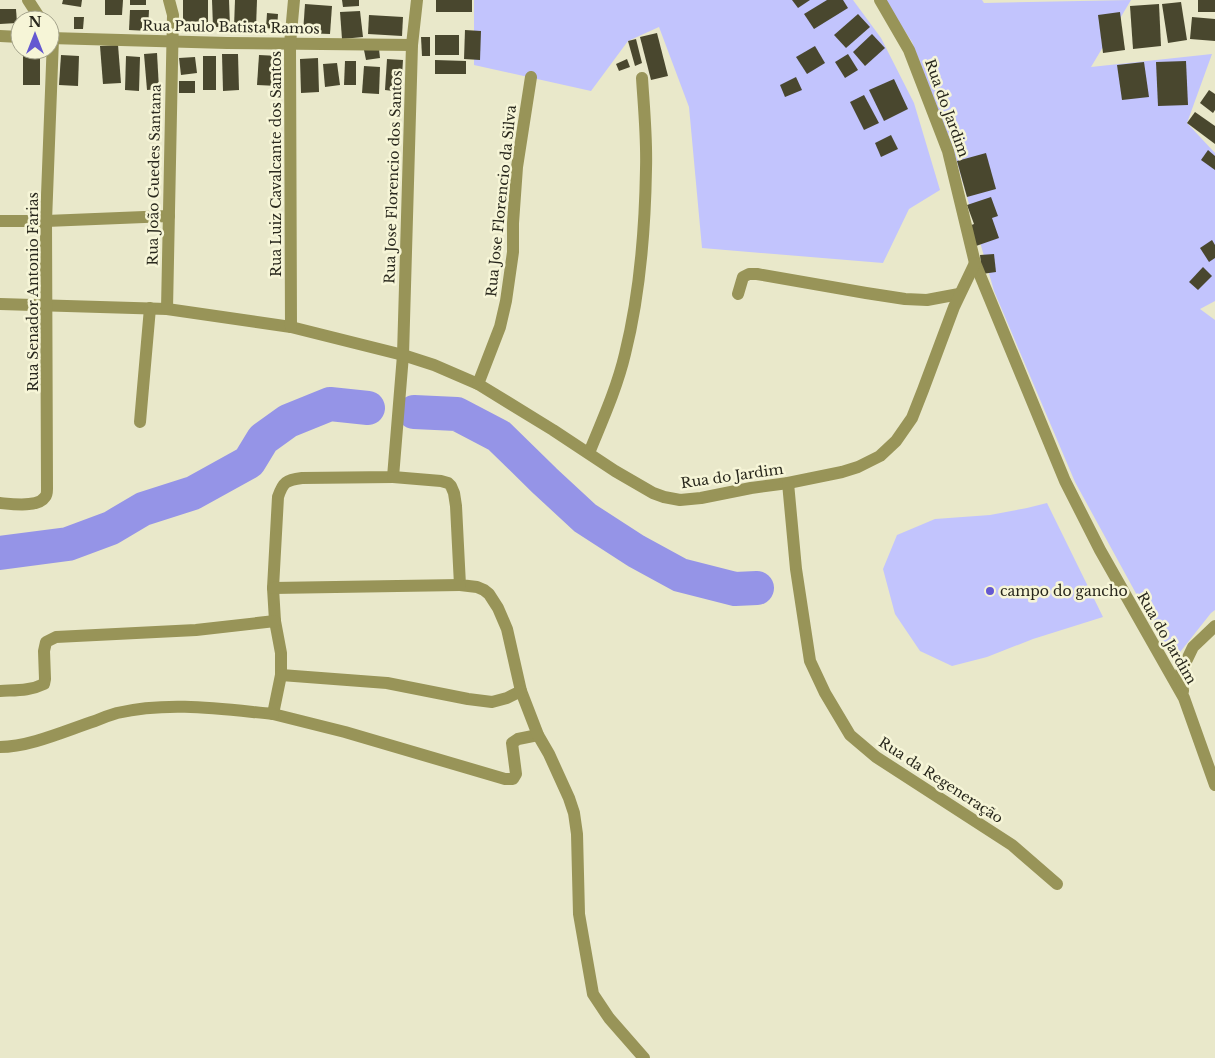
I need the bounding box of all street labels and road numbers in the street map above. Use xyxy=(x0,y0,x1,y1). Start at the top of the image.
street label: Rua Paulo Batista Ramos xyxy=(142,16,320,38)
street label: Rua Luiz Cavalcante dos Santos xyxy=(267,51,285,277)
street label: Rua do Jardim xyxy=(921,56,973,160)
street label: Rua Jose Florencio dos Santos xyxy=(380,70,406,284)
street label: Rua João Guedes Santana xyxy=(143,84,165,266)
street label: Rua Jose Florencio da Silva xyxy=(482,104,520,298)
street label: Rua Senador Antonio Farias xyxy=(24,192,42,392)
street label: Rua do Jardim xyxy=(680,460,784,492)
street label: Rua do Jardim xyxy=(1133,589,1201,687)
street label: Rua da Regeneração xyxy=(875,733,1007,827)

